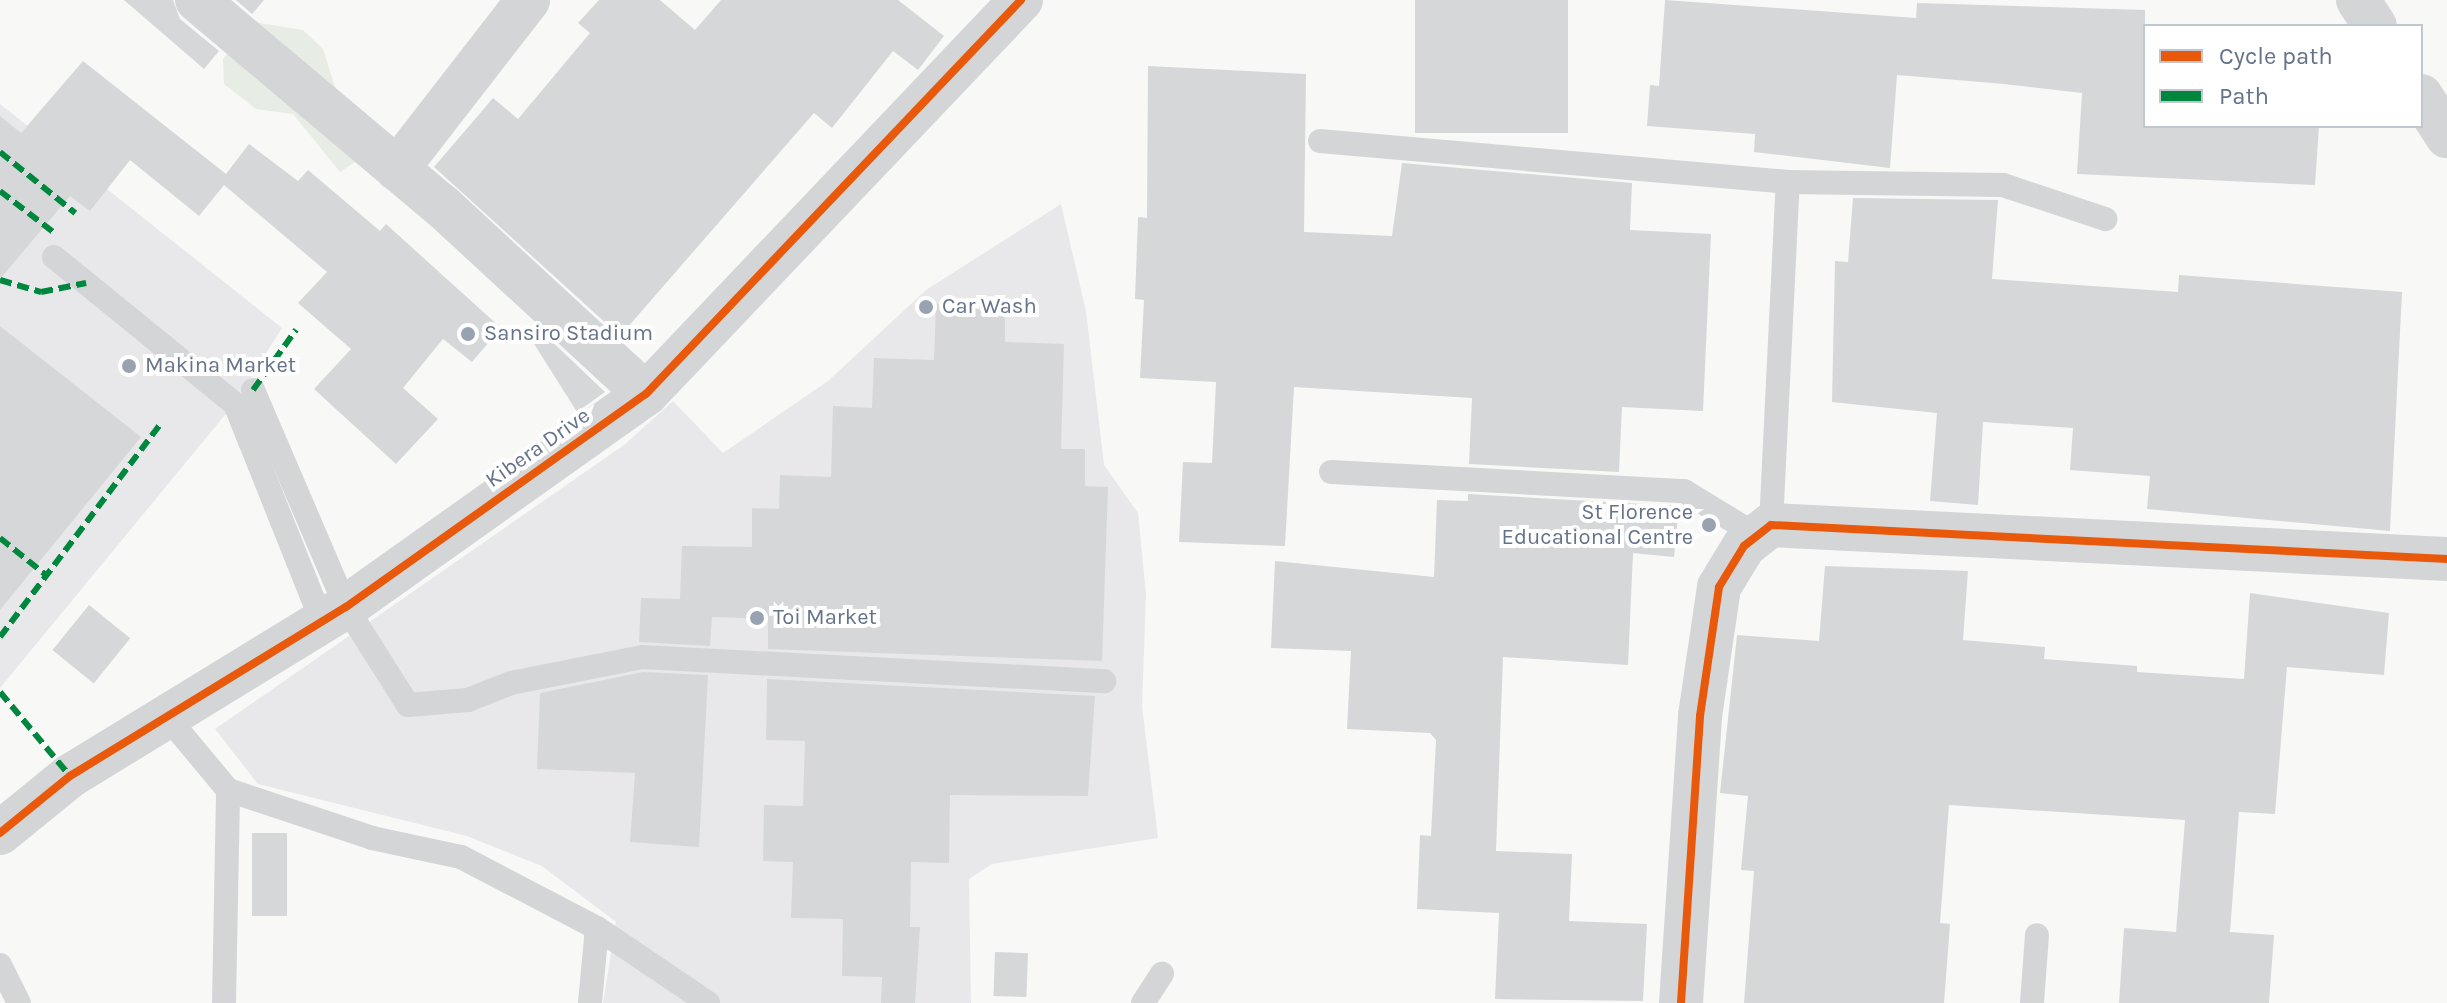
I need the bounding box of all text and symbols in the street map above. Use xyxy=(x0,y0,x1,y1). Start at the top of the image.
legend xyxy=(2143,24,2423,128)
text: Cycle path xyxy=(2219,42,2333,70)
text: Path xyxy=(2219,82,2269,110)
place label: Car Wash xyxy=(942,294,1037,320)
marker: Car Wash xyxy=(917,298,935,316)
place label: Sansiro Stadium xyxy=(484,321,653,347)
marker: Sansiro Stadium xyxy=(459,325,477,343)
place label: Makina Market xyxy=(145,353,296,379)
marker: Makina Market xyxy=(120,357,138,375)
street label: Kibera Drive xyxy=(481,403,595,493)
place label: St Florence Educational Centre xyxy=(1502,499,1693,550)
marker: St Florence Educational Centre xyxy=(1700,516,1718,534)
place label: Toi Market xyxy=(773,605,877,631)
marker: Toi Market xyxy=(748,609,766,627)

